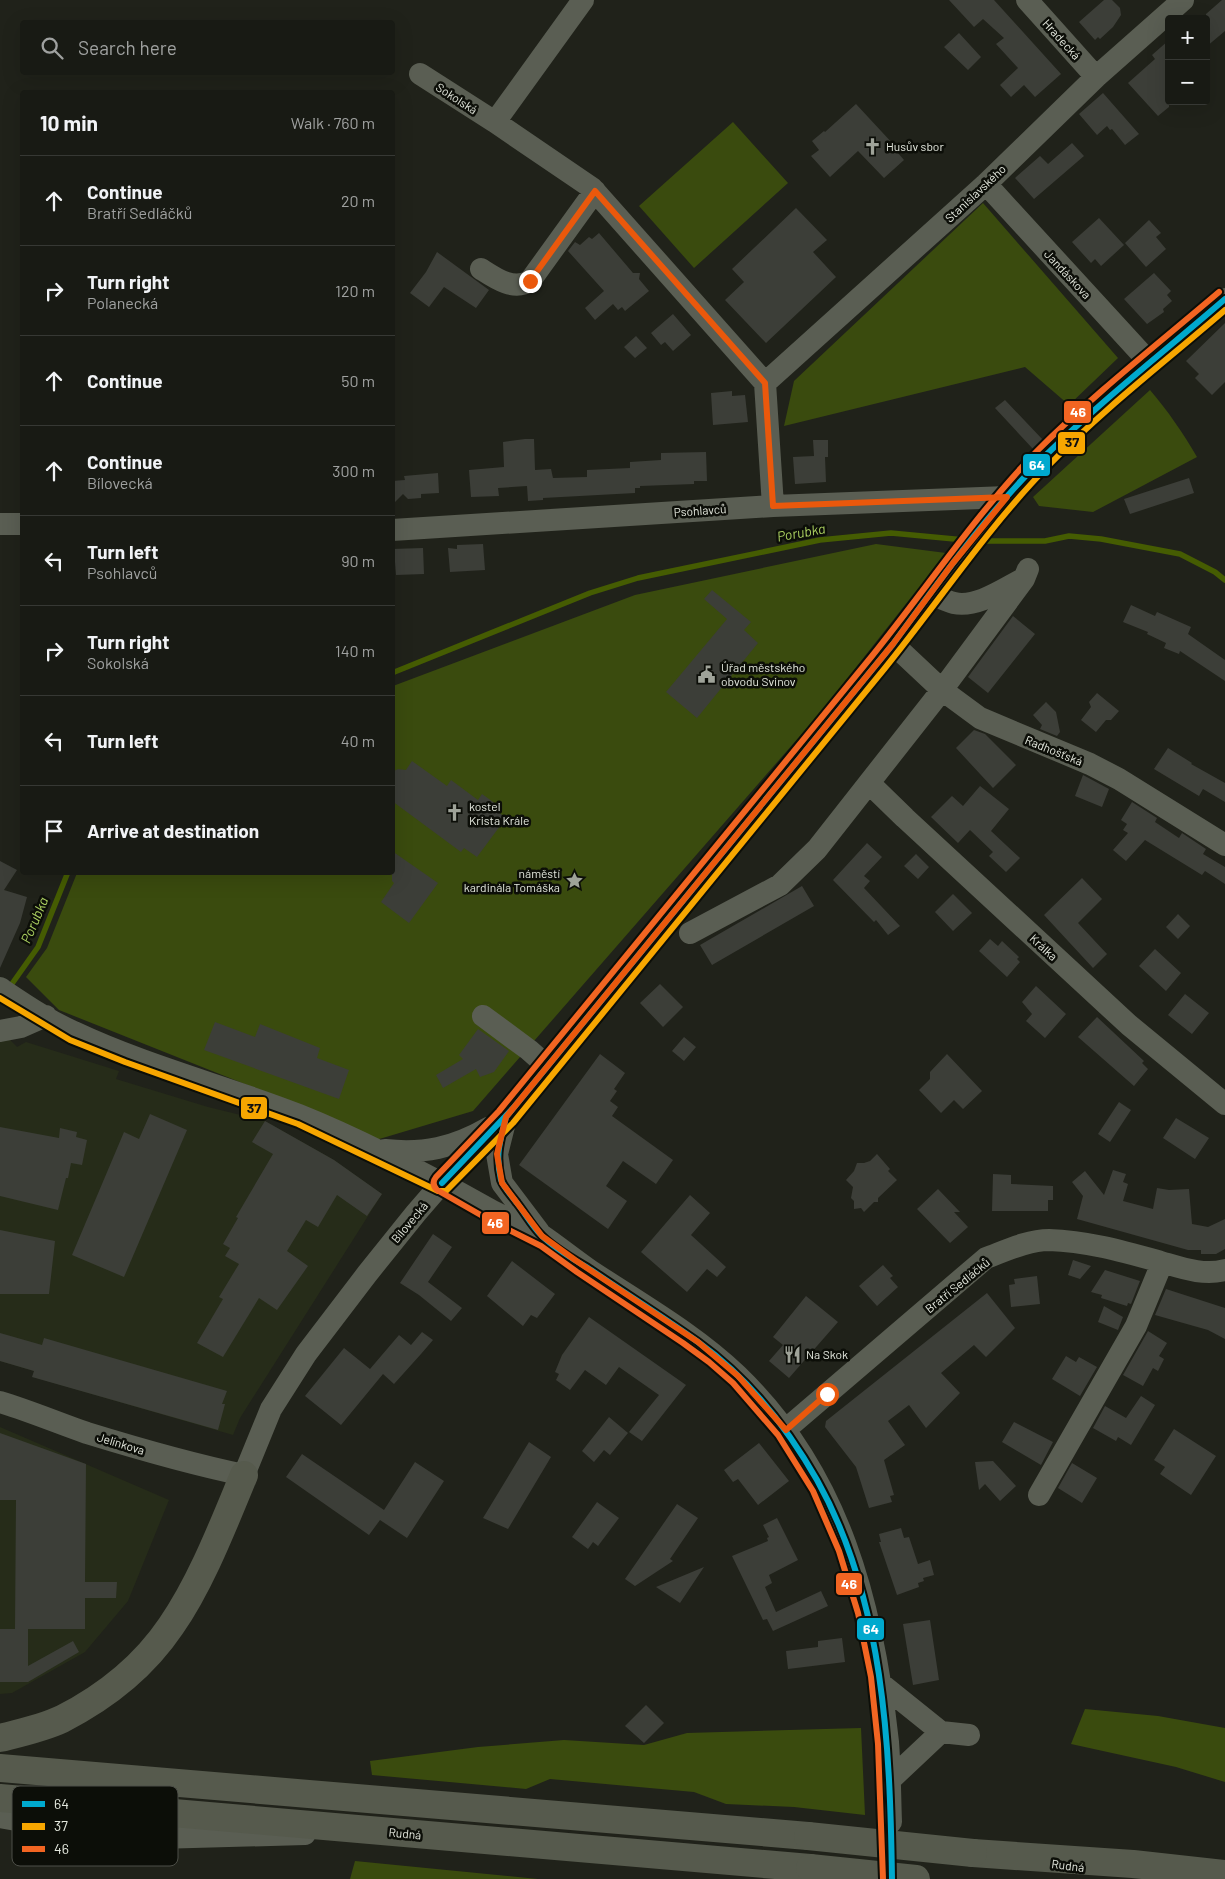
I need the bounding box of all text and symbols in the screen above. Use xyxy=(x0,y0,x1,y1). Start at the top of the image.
map controls xyxy=(1165,15,1210,105)
button: + xyxy=(1165,15,1210,60)
street label: Hradecká xyxy=(1040,16,1084,62)
search box xyxy=(20,20,395,75)
icon: search xyxy=(38,34,66,62)
text: Search here xyxy=(78,36,177,59)
button: − xyxy=(1165,60,1210,105)
street label: Sokolská xyxy=(434,79,480,117)
text: 10 min xyxy=(40,110,98,135)
text: Walk · 760 m xyxy=(291,113,375,132)
church icon: Husův sbor xyxy=(862,136,882,156)
place label: Husův sbor xyxy=(886,139,944,153)
street label: Stanislavského xyxy=(942,161,1008,225)
text: Continue xyxy=(87,180,163,203)
icon: ahead xyxy=(40,187,68,215)
text: 20 m xyxy=(341,191,375,210)
text: Bratří Sedláčků xyxy=(87,203,192,222)
street label: Jandáskova xyxy=(1042,247,1094,301)
text: Turn right xyxy=(87,270,169,293)
route end xyxy=(519,270,542,293)
icon: right xyxy=(40,277,68,305)
text: 120 m xyxy=(335,281,375,300)
text: Polanecká xyxy=(87,293,158,312)
icon: ahead xyxy=(40,367,68,395)
text: Continue xyxy=(87,369,163,392)
text: 50 m xyxy=(341,371,375,390)
line badge: 46 xyxy=(1063,400,1092,424)
text: 46 xyxy=(1070,403,1086,420)
line badge: 37 xyxy=(1057,431,1086,455)
text: 37 xyxy=(1065,433,1079,450)
text: Continue xyxy=(87,450,163,473)
line badge: 64 xyxy=(1022,453,1051,477)
text: 64 xyxy=(1029,456,1045,473)
icon: ahead xyxy=(40,457,68,485)
text: 300 m xyxy=(332,461,375,480)
text: Bílovecká xyxy=(87,473,153,492)
street label: Psohlavců xyxy=(673,501,727,519)
water label: Porubka xyxy=(775,519,827,545)
text: Turn left xyxy=(87,540,158,563)
icon: left xyxy=(40,547,68,575)
text: 90 m xyxy=(341,551,375,570)
text: Psohlavců xyxy=(87,563,157,582)
text: Turn right xyxy=(87,630,169,653)
icon: right xyxy=(40,637,68,665)
text: 140 m xyxy=(335,641,375,660)
text: Sokolská xyxy=(87,653,149,672)
place label: Úřad městského obvodu Svinov xyxy=(721,660,805,688)
public building icon: Úřad městského obvodu Svinov xyxy=(697,664,717,684)
icon: left xyxy=(40,727,68,755)
text: Turn left xyxy=(87,729,158,752)
text: 40 m xyxy=(341,731,375,750)
street label: Radhošťská xyxy=(1023,732,1085,768)
place label: kostel Krista Krále xyxy=(469,799,529,827)
church icon: kostel Krista Krále xyxy=(445,803,465,823)
icon: arrive xyxy=(40,817,68,845)
text: Arrive at destination xyxy=(87,819,259,842)
place label: náměstí kardinála Tomáška xyxy=(464,866,560,894)
place icon: náměstí kardinála Tomáška xyxy=(564,870,584,890)
water label: Porubka xyxy=(17,894,51,946)
street label: Králka xyxy=(1027,931,1061,963)
line badge: 37 xyxy=(240,1096,268,1120)
text: 37 xyxy=(247,1099,261,1116)
street label: Bílovecká xyxy=(388,1199,430,1245)
line badge: 46 xyxy=(481,1211,510,1235)
text: 46 xyxy=(487,1214,503,1231)
street label: Bratří Sedláčků xyxy=(922,1255,992,1315)
restaurant icon: Na Skok xyxy=(782,1344,802,1364)
place label: Na Skok xyxy=(806,1347,848,1361)
route start xyxy=(816,1383,839,1406)
street label: Jelínkova xyxy=(96,1429,146,1457)
line badge: 46 xyxy=(835,1572,863,1596)
text: 46 xyxy=(841,1575,857,1592)
line badge: 64 xyxy=(856,1617,885,1641)
text: 64 xyxy=(863,1620,879,1637)
legend xyxy=(12,1786,178,1866)
text: 64 xyxy=(54,1795,69,1812)
text: 37 xyxy=(54,1817,68,1834)
street label: Rudná xyxy=(388,1825,422,1841)
text: 46 xyxy=(54,1840,69,1857)
street label: Rudná xyxy=(1051,1856,1085,1874)

